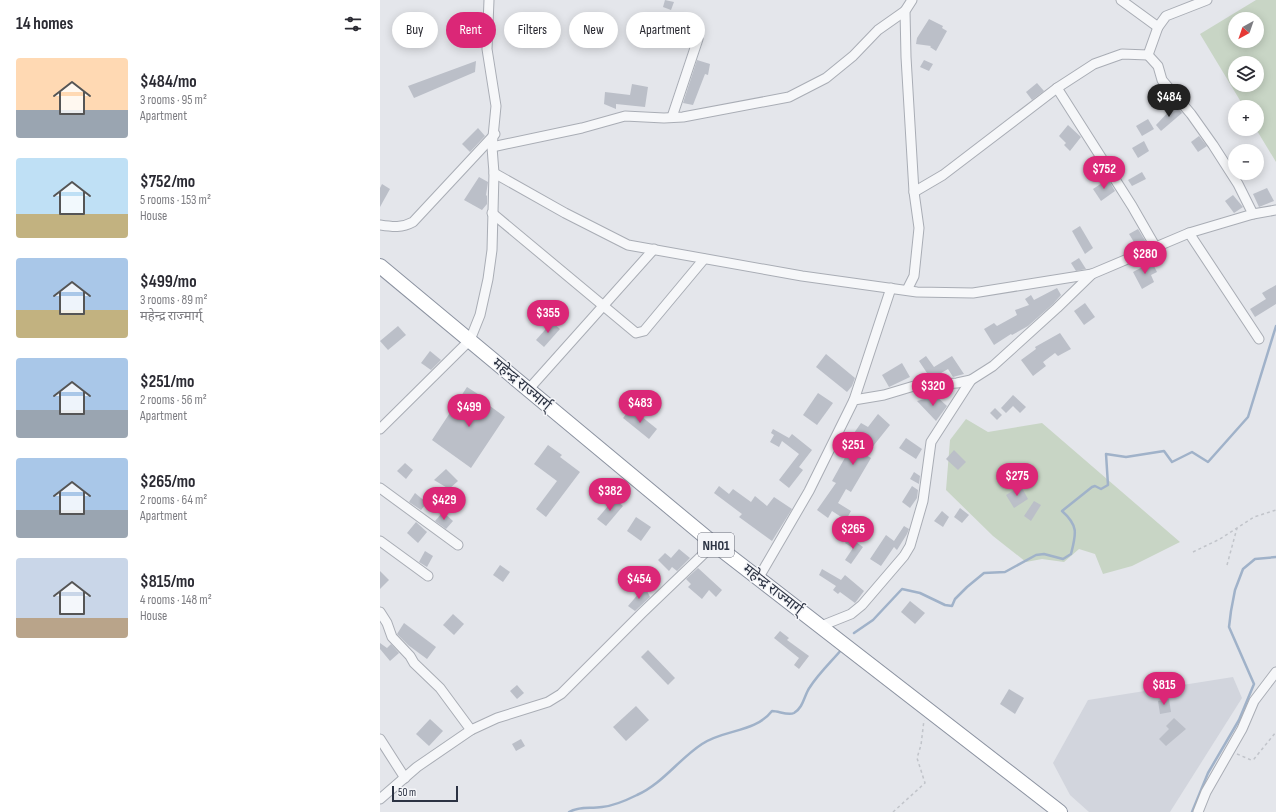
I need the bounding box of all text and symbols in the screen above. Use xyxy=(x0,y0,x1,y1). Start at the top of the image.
chip: Buy xyxy=(392,12,438,48)
chip: Rent xyxy=(446,12,496,48)
chip: Filters xyxy=(504,12,561,48)
chip: New xyxy=(569,12,618,48)
chip: Apartment xyxy=(626,12,705,48)
north arrow xyxy=(1228,12,1264,48)
map controls xyxy=(1228,12,1264,180)
icon: filters xyxy=(342,13,364,35)
text: 14 homes xyxy=(16,14,73,34)
button: layers xyxy=(1228,56,1264,92)
text: $484/mo xyxy=(140,72,197,92)
icon: home xyxy=(48,74,96,122)
pin: $484 xyxy=(1145,84,1193,118)
text: $484 xyxy=(1156,89,1182,105)
text: 3 rooms · 95 m² xyxy=(140,92,207,108)
button: + xyxy=(1228,100,1264,136)
text: Apartment xyxy=(140,108,187,124)
button: − xyxy=(1228,144,1264,180)
pin: $752 xyxy=(1080,156,1128,190)
text: $752 xyxy=(1092,161,1116,177)
text: $752/mo xyxy=(140,172,195,192)
icon: home xyxy=(48,174,96,222)
text: 5 rooms · 153 m² xyxy=(140,192,211,208)
text: House xyxy=(140,208,167,224)
pin: $280 xyxy=(1121,241,1169,275)
text: $280 xyxy=(1133,246,1157,262)
text: $499/mo xyxy=(140,272,197,292)
icon: home xyxy=(48,274,96,322)
text: 3 rooms · 89 m² xyxy=(140,292,207,308)
pin: $355 xyxy=(524,300,572,334)
text: $355 xyxy=(536,305,560,321)
text: महेन्द्र राज्मार्ग् xyxy=(140,308,202,324)
street label: महेन्द्र राज्मार्ग् xyxy=(488,354,557,416)
text: $251/mo xyxy=(140,372,194,392)
pin: $320 xyxy=(909,373,957,407)
icon: home xyxy=(48,374,96,422)
text: $320 xyxy=(921,378,945,394)
pin: $483 xyxy=(616,390,664,424)
text: 2 rooms · 56 m² xyxy=(140,392,207,408)
pin: $499 xyxy=(445,394,493,428)
text: $483 xyxy=(628,395,652,411)
text: $499 xyxy=(456,399,482,415)
text: Apartment xyxy=(140,408,187,424)
pin: $251 xyxy=(829,432,877,466)
text: $251 xyxy=(841,437,865,453)
pin: $275 xyxy=(993,463,1041,497)
text: $275 xyxy=(1005,468,1029,484)
text: $265/mo xyxy=(140,472,195,492)
icon: home xyxy=(48,474,96,522)
pin: $382 xyxy=(586,478,634,512)
text: $382 xyxy=(598,483,622,499)
pin: $429 xyxy=(420,487,468,521)
text: 2 rooms · 64 m² xyxy=(140,492,207,508)
text: $429 xyxy=(432,492,456,508)
text: Apartment xyxy=(140,508,187,524)
pin: $265 xyxy=(829,516,877,550)
text: $265 xyxy=(841,521,865,537)
road number: NH01 xyxy=(698,533,734,557)
street label: महेन्द्र राज्मार्ग् xyxy=(739,560,808,620)
pin: $454 xyxy=(615,566,663,600)
text: $454 xyxy=(627,571,651,587)
text: $815/mo xyxy=(140,572,195,592)
icon: home xyxy=(48,574,96,622)
text: 4 rooms · 148 m² xyxy=(140,592,212,608)
text: House xyxy=(140,608,167,624)
pin: $815 xyxy=(1140,672,1188,706)
text: $815 xyxy=(1152,677,1176,693)
scale bar xyxy=(392,784,458,803)
text: 50 m xyxy=(398,786,416,799)

